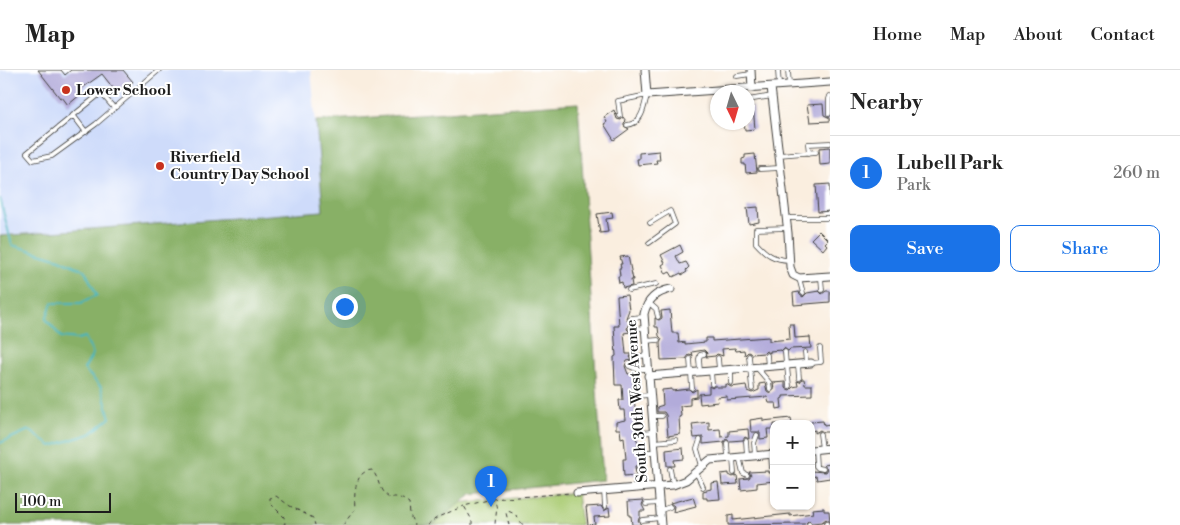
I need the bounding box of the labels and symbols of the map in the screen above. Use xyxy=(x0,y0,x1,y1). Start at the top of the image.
place label: Lower School xyxy=(76,81,171,100)
marker: Lower School xyxy=(60,84,72,96)
north arrow xyxy=(710,85,755,130)
place label: Riverfield Country Day School xyxy=(170,148,309,184)
marker: Riverfield Country Day School xyxy=(154,160,166,172)
your location xyxy=(332,294,358,320)
street label: South 30th West Avenue xyxy=(622,319,652,483)
pin: 1 xyxy=(475,466,507,507)
scale bar xyxy=(15,490,111,513)

